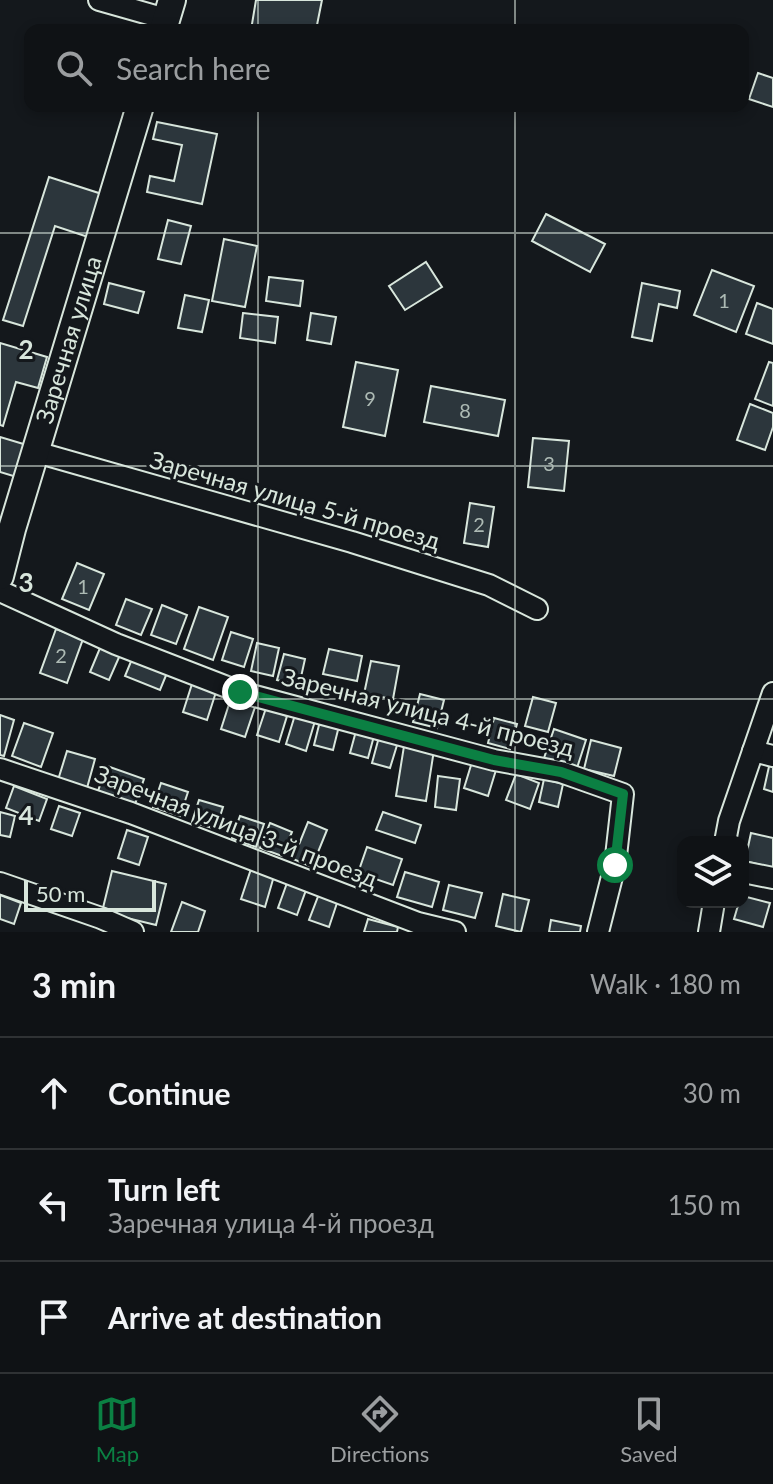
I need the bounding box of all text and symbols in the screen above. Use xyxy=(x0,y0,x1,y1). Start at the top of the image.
search box xyxy=(24,24,749,112)
icon: search xyxy=(52,46,96,90)
text: Search here xyxy=(116,50,271,86)
street label: Заречная улица xyxy=(29,252,107,427)
house number: 1 xyxy=(718,288,730,312)
text: 2 xyxy=(18,333,34,365)
house number: 9 xyxy=(364,386,376,410)
house number: 8 xyxy=(459,398,471,422)
street label: Заречная улица 5-й проезд xyxy=(147,444,444,555)
house number: 3 xyxy=(543,451,555,475)
house number: 2 xyxy=(473,512,485,536)
text: 3 xyxy=(18,566,34,598)
house number: 1 xyxy=(77,574,89,598)
house number: 2 xyxy=(55,643,67,667)
street label: Заречная улица 4-й проезд xyxy=(279,661,578,762)
route end xyxy=(222,674,258,710)
street label: Заречная улица 3-й проезд xyxy=(91,758,382,893)
text: 4 xyxy=(18,799,34,831)
map controls xyxy=(677,836,749,908)
button: layers xyxy=(677,836,749,908)
route start xyxy=(597,847,633,883)
scale bar xyxy=(24,876,156,912)
text: 50 m xyxy=(36,880,85,907)
text: 3 min xyxy=(32,964,116,1005)
text: Walk · 180 m xyxy=(590,968,741,1000)
icon: ahead xyxy=(32,1071,76,1115)
text: Continue xyxy=(108,1075,231,1111)
text: 30 m xyxy=(683,1077,741,1109)
text: Turn left xyxy=(108,1171,220,1207)
icon: left xyxy=(32,1183,76,1227)
text: 150 m xyxy=(668,1189,741,1221)
text: Заречная улица 4-й проезд xyxy=(108,1207,434,1239)
icon: arrive xyxy=(32,1295,76,1339)
text: Arrive at destination xyxy=(108,1299,382,1335)
tab: Map xyxy=(95,1392,139,1467)
tab: Directions xyxy=(330,1392,429,1467)
tab: Saved xyxy=(620,1392,678,1467)

